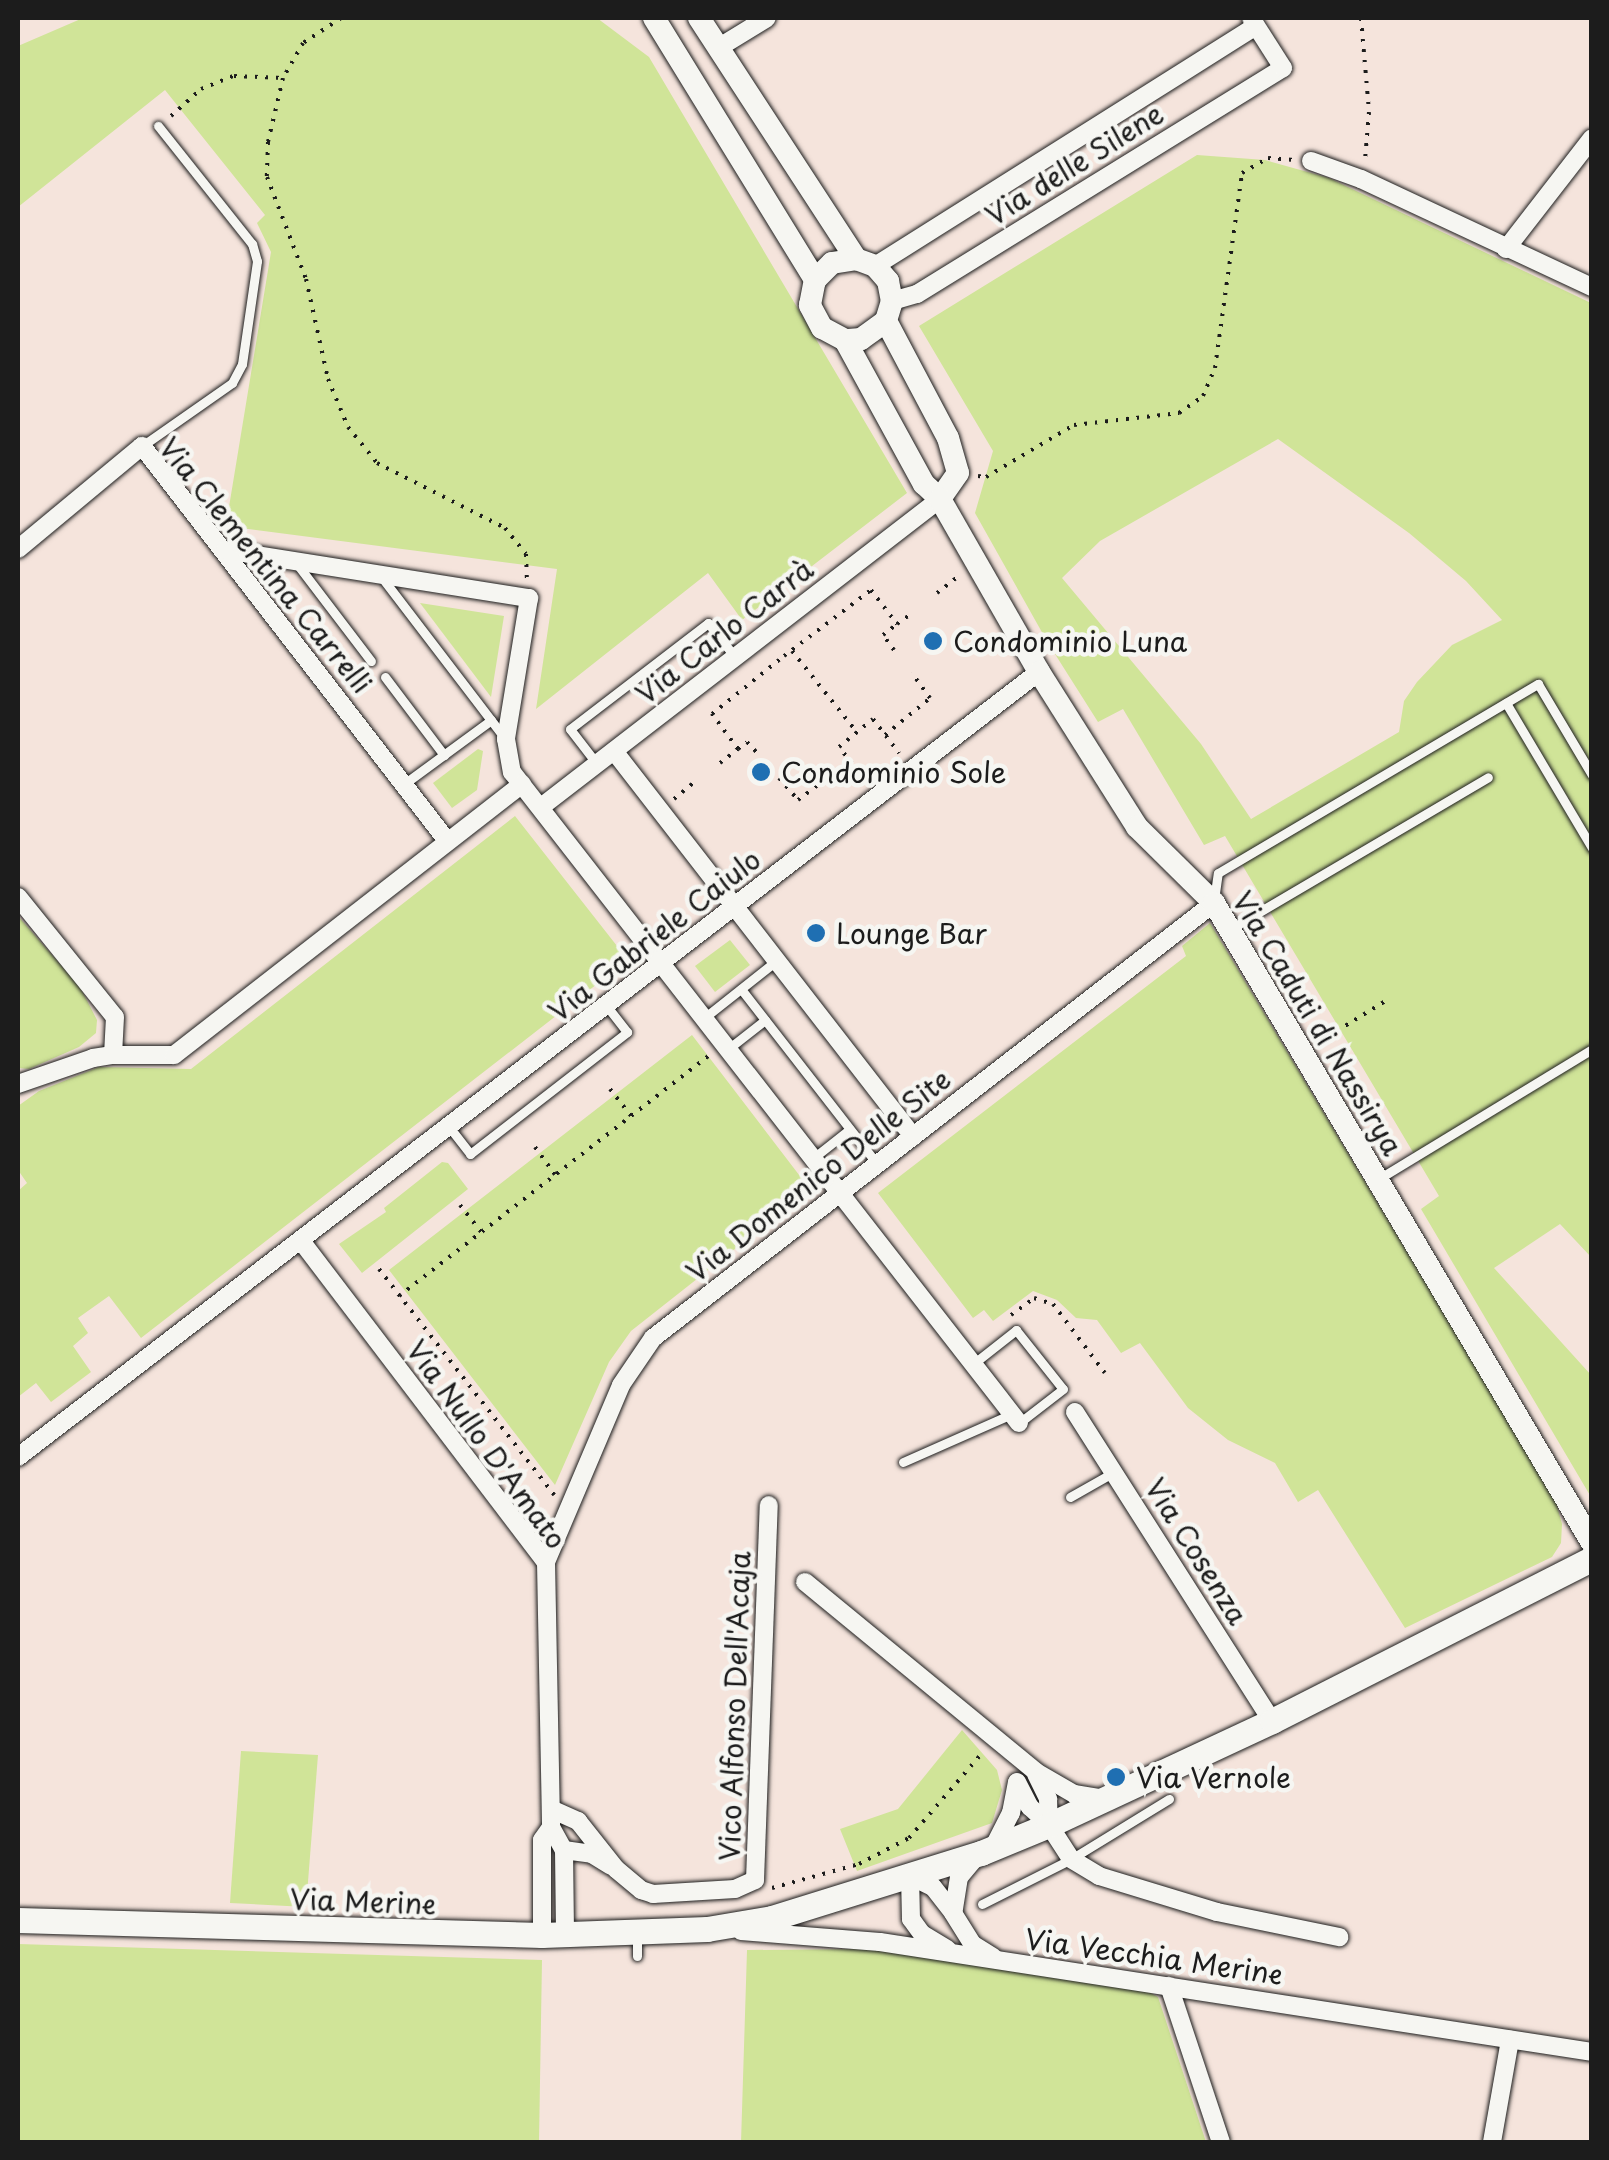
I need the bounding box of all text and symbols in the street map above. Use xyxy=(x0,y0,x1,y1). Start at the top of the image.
street label: Via delle Silene xyxy=(979,96,1169,232)
street label: Via Clementina Carrelli xyxy=(153,431,379,699)
street label: Via Carlo Carrà xyxy=(628,551,820,711)
place label: Condominio Luna xyxy=(953,624,1187,658)
marker: Condominio Luna xyxy=(922,630,944,652)
place label: Condominio Sole xyxy=(781,755,1007,789)
marker: Condominio Sole xyxy=(750,761,772,783)
street label: Via Gabriele Caiulo xyxy=(541,842,767,1028)
street label: Via Caduti di Nassirya xyxy=(1225,884,1411,1162)
place label: Lounge Bar xyxy=(836,916,988,950)
marker: Lounge Bar xyxy=(805,922,827,944)
street label: Via Domenico Delle Site xyxy=(679,1061,957,1289)
street label: Via Nullo D'Amato xyxy=(400,1333,574,1555)
street label: Via Cosenza xyxy=(1139,1472,1255,1630)
street label: Vico Alfonso Dell'Acaja xyxy=(712,1549,756,1863)
place label: Via Vernole xyxy=(1136,1760,1290,1794)
marker: Via Vernole xyxy=(1105,1766,1127,1788)
street label: Via Merine xyxy=(289,1882,437,1920)
street label: Via Vecchia Merine xyxy=(1023,1921,1285,1991)

